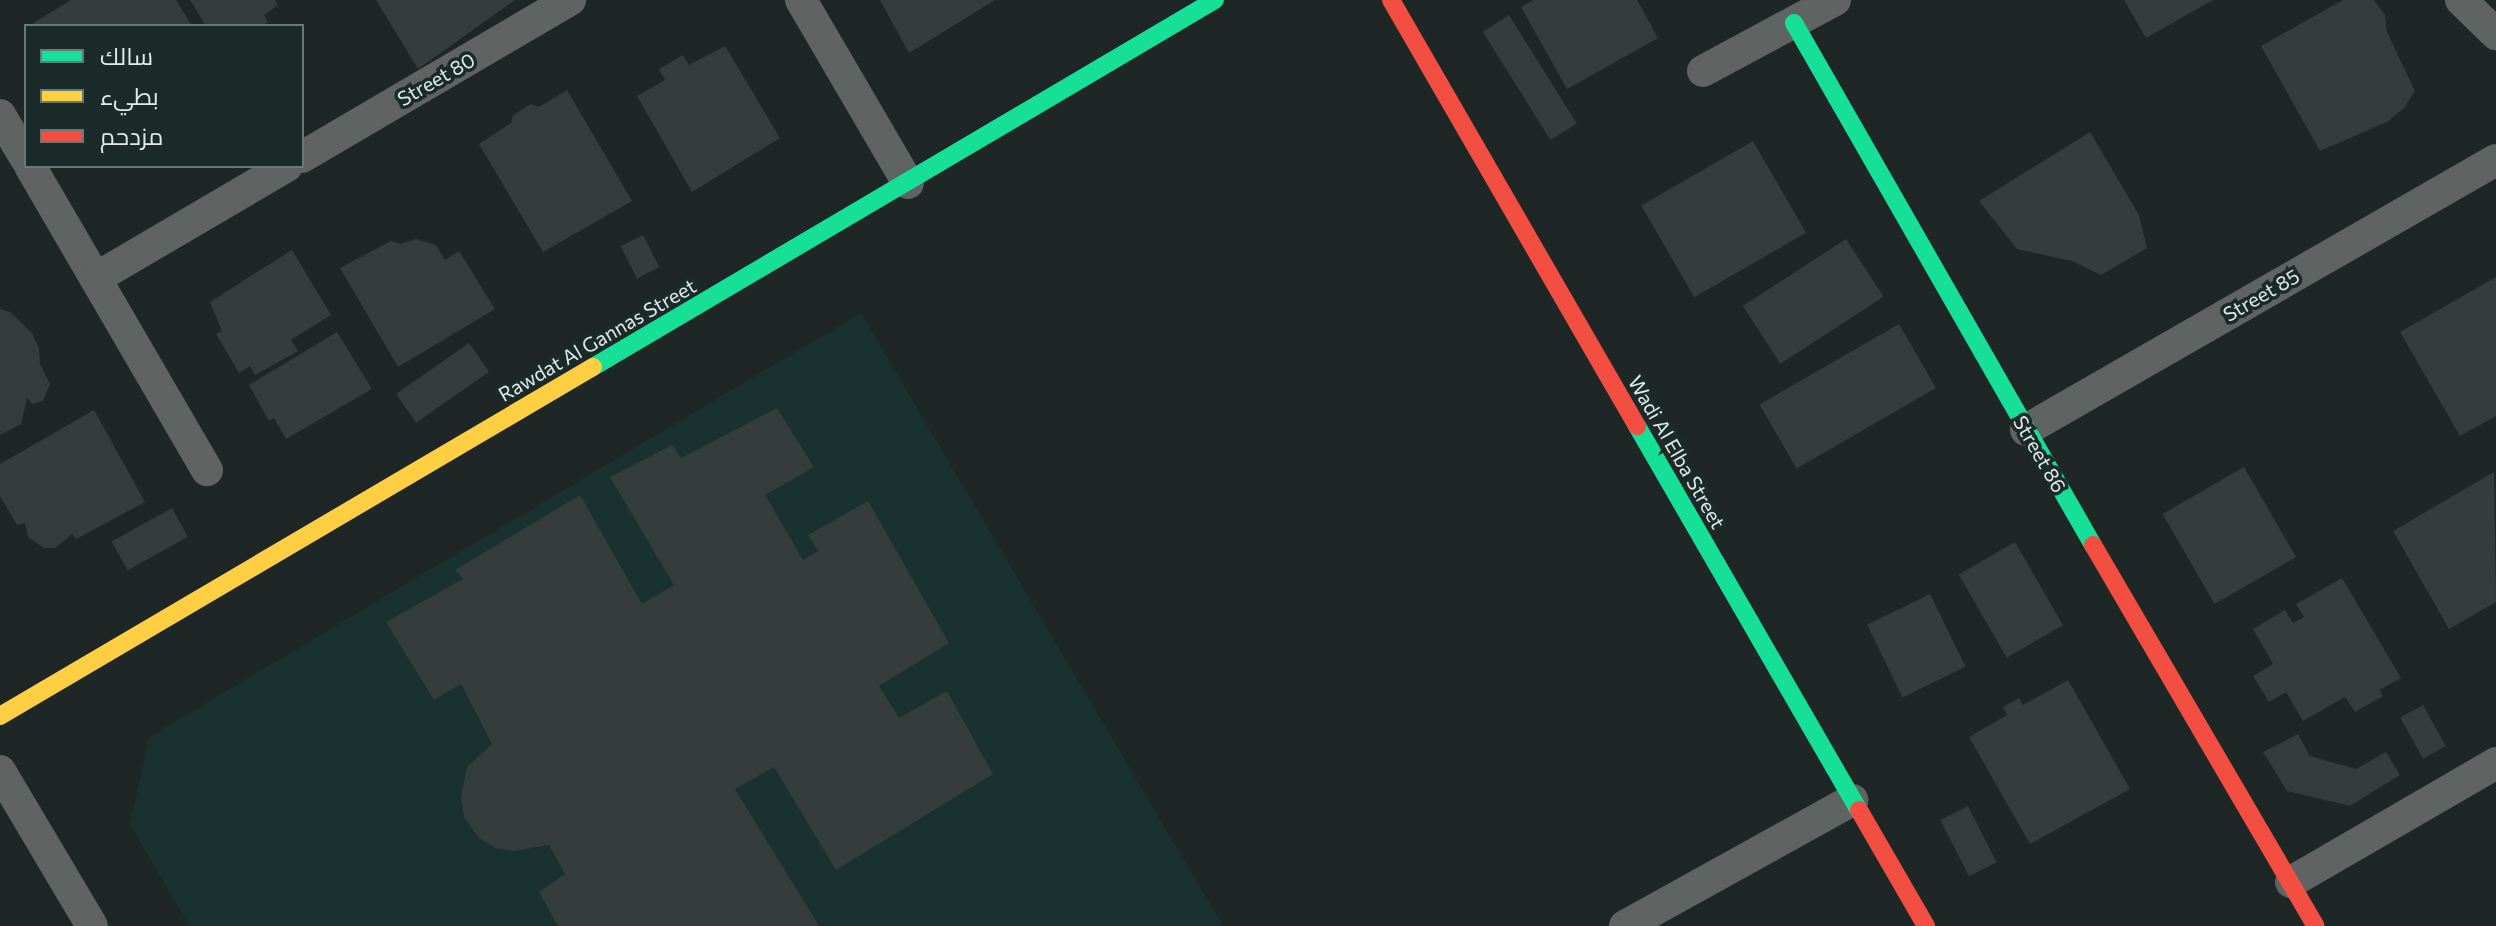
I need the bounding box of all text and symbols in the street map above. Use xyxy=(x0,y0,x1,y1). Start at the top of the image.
legend xyxy=(24,24,304,168)
text: سالك xyxy=(100,41,153,70)
street label: Street 80 xyxy=(393,47,479,111)
text: بطيء xyxy=(100,81,159,110)
text: مزدحم xyxy=(100,121,163,150)
street label: Street 85 xyxy=(2219,264,2303,326)
street label: Rawdat Al Gannas Street xyxy=(494,274,700,406)
street label: Wadi Al Elba Street xyxy=(1623,371,1731,533)
street label: Street 86 xyxy=(2008,411,2072,497)

